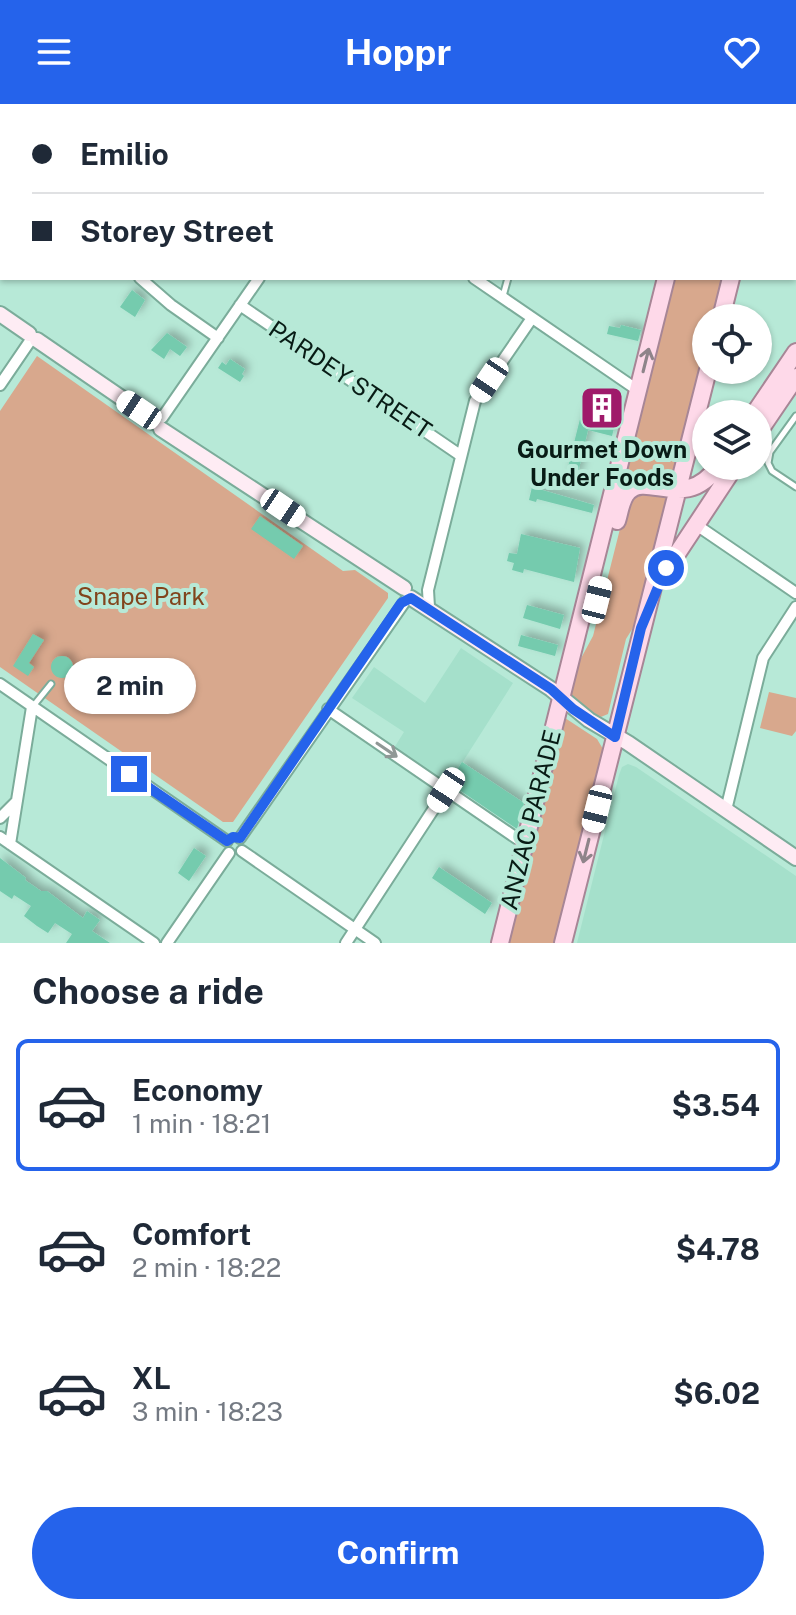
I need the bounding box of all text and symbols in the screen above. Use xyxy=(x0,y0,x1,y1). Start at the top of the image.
icon: menu xyxy=(32,30,76,74)
icon: heart xyxy=(720,30,764,74)
text: Hoppr xyxy=(345,31,451,73)
text: Emilio xyxy=(80,136,169,172)
text: Storey Street xyxy=(80,213,274,249)
map controls xyxy=(692,304,772,480)
button: locate xyxy=(692,304,772,384)
street label: PARDEY STREET xyxy=(264,314,437,444)
one-way arrow xyxy=(639,348,654,374)
car xyxy=(466,353,512,407)
building icon: Gourmet Down Under Foods xyxy=(578,384,626,432)
car xyxy=(112,387,166,433)
button: layers xyxy=(692,400,772,480)
place label: Gourmet Down Under Foods xyxy=(517,435,687,491)
car xyxy=(256,485,310,531)
route start xyxy=(648,550,684,586)
car xyxy=(580,574,614,626)
park label: Snape Park xyxy=(77,582,205,610)
callout: 2 min xyxy=(63,658,195,714)
text: 2 min xyxy=(96,670,164,701)
street label: ANZAC PARADE xyxy=(494,727,566,913)
one-way arrow xyxy=(375,742,397,758)
route end xyxy=(111,756,147,792)
car xyxy=(423,763,469,817)
car xyxy=(580,783,614,835)
one-way arrow xyxy=(578,837,593,863)
text: Choose a ride xyxy=(32,970,264,1012)
icon: car xyxy=(36,1069,108,1141)
text: Economy xyxy=(132,1072,263,1108)
text: $3.54 xyxy=(672,1087,760,1123)
text: 1 min · 18:21 xyxy=(132,1108,271,1139)
icon: car xyxy=(36,1213,108,1285)
text: Comfort xyxy=(132,1216,251,1252)
text: $4.78 xyxy=(676,1231,760,1267)
text: 2 min · 18:22 xyxy=(132,1252,281,1283)
icon: car xyxy=(36,1357,108,1429)
text: XL xyxy=(132,1360,171,1396)
text: $6.02 xyxy=(673,1375,760,1411)
text: 3 min · 18:23 xyxy=(132,1396,283,1427)
button: Confirm xyxy=(32,1507,764,1599)

